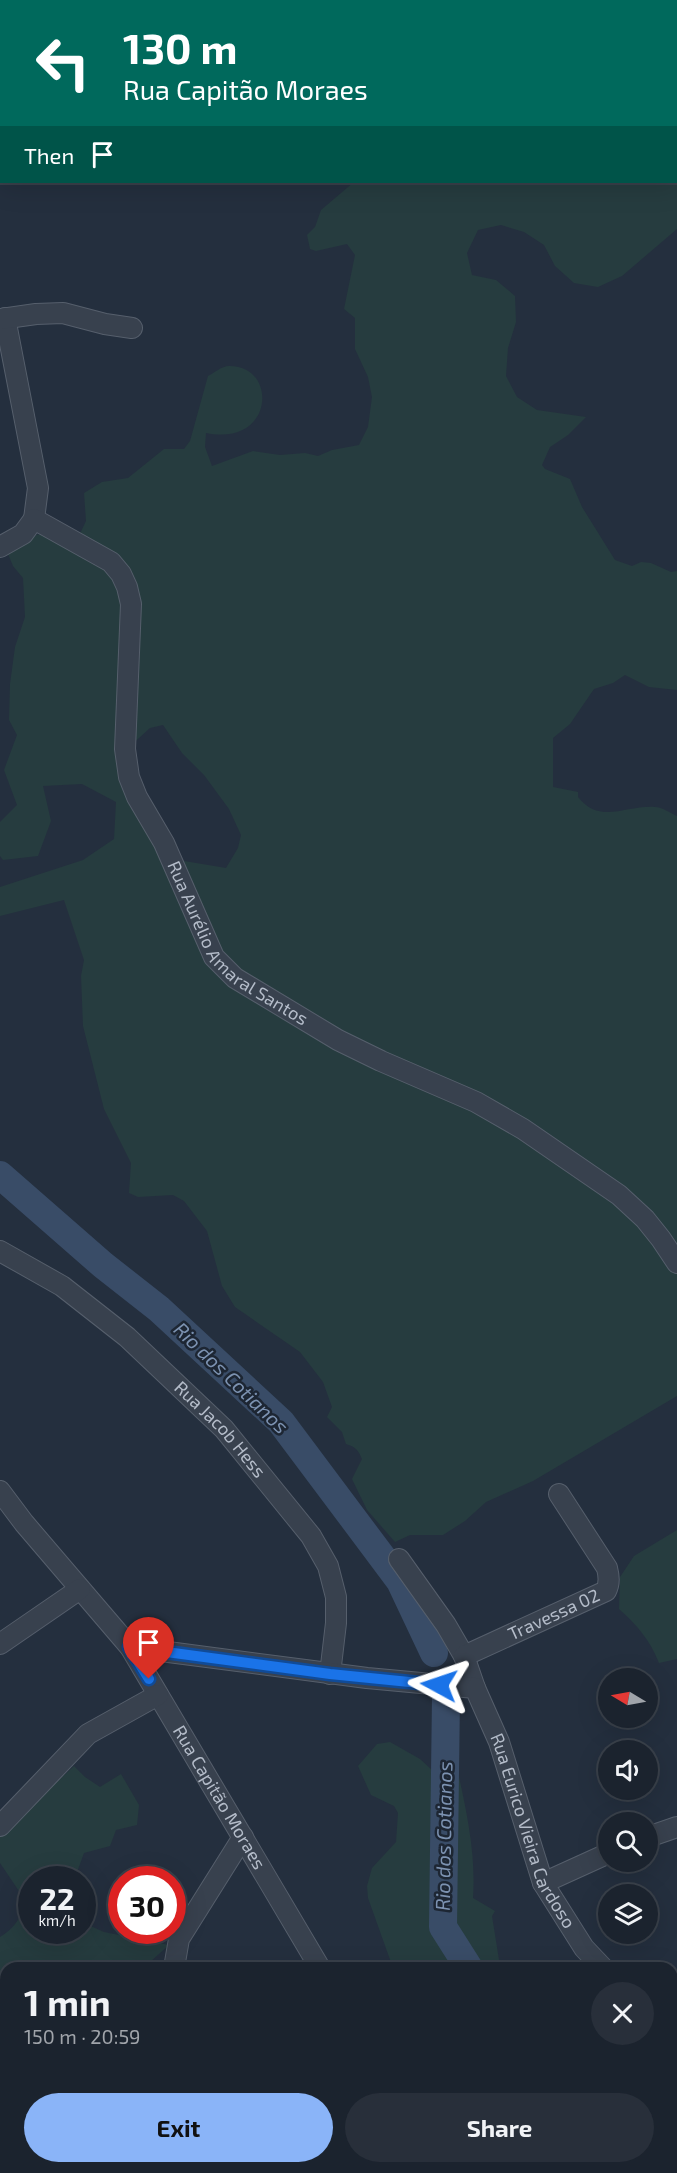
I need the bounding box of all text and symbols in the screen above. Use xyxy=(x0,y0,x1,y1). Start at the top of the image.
text: 130 m xyxy=(123,22,238,72)
icon: left xyxy=(24,24,102,102)
text: Rua Capitão Moraes xyxy=(123,73,368,105)
icon: arrive xyxy=(86,138,119,171)
text: Then xyxy=(24,142,74,168)
street label: Rua Aurélio Amaral Santos xyxy=(163,857,312,1029)
water label: Rio dos Cotianos xyxy=(170,1317,294,1438)
street label: Rua Jacob Hess xyxy=(170,1376,271,1482)
street label: Travessa 02 xyxy=(504,1583,603,1644)
pin xyxy=(123,1617,174,1679)
icon: arrive xyxy=(132,1626,165,1659)
position arrow xyxy=(407,1653,471,1717)
north arrow xyxy=(598,1668,658,1728)
map controls xyxy=(598,1668,658,1944)
street label: Rua Capitão Moraes xyxy=(169,1721,271,1873)
street label: Rua Eurico Vieira Cardoso xyxy=(486,1729,581,1932)
button: sound xyxy=(598,1740,658,1800)
water label: Rio dos Cotianos xyxy=(430,1761,456,1911)
button: search xyxy=(598,1812,658,1872)
speed limit sign: 30 xyxy=(108,1866,186,1944)
text: 22 xyxy=(40,1880,74,1916)
button: layers xyxy=(598,1884,658,1944)
text: km/h xyxy=(38,1911,76,1929)
text: 1 min xyxy=(24,1980,111,2023)
button: close xyxy=(591,1982,654,2045)
text: 150 m · 20:59 xyxy=(24,2024,141,2048)
button: Exit xyxy=(24,2093,333,2162)
button: Share xyxy=(345,2093,654,2162)

